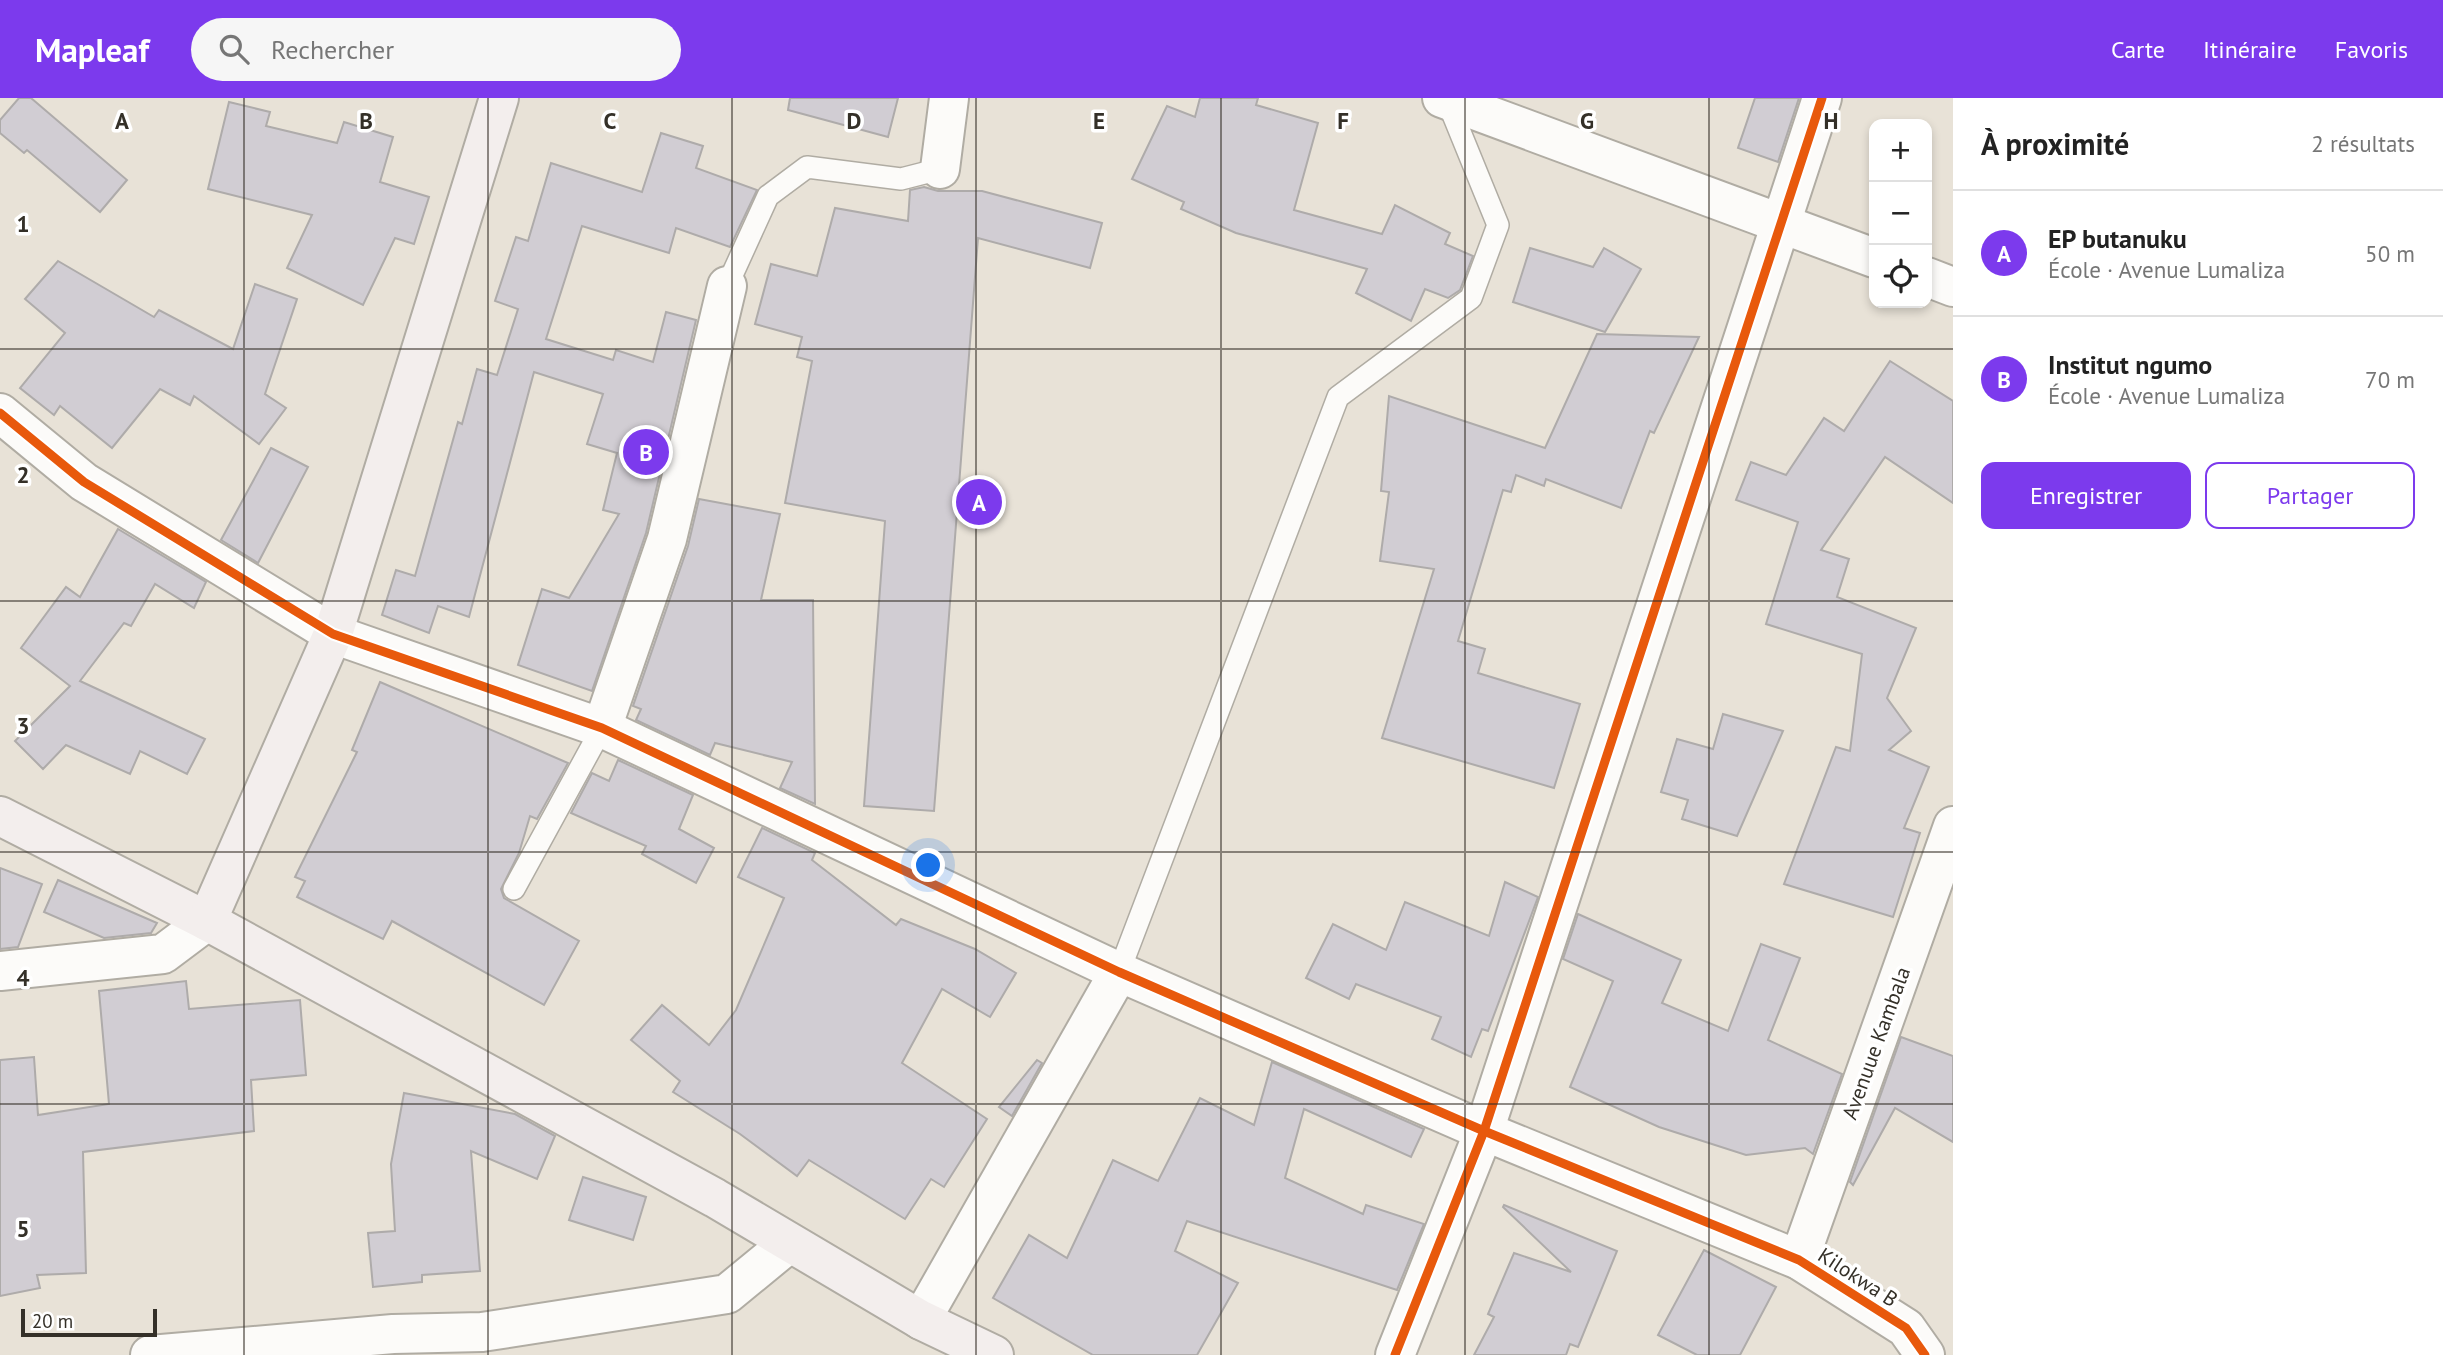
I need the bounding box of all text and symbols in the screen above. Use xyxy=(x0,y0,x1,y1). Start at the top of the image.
search box xyxy=(191,18,681,81)
text: Mapleaf xyxy=(35,28,149,71)
icon: search xyxy=(215,30,253,68)
text: Rechercher xyxy=(271,33,394,66)
text: Carte xyxy=(2111,34,2165,65)
text: Itinéraire xyxy=(2203,34,2297,65)
text: Favoris xyxy=(2335,34,2408,65)
text: A xyxy=(115,106,129,135)
text: B xyxy=(359,106,373,135)
text: C xyxy=(604,106,617,135)
text: D xyxy=(847,106,861,135)
text: E xyxy=(1093,106,1105,135)
text: F xyxy=(1337,106,1349,135)
text: G xyxy=(1580,106,1594,135)
text: H xyxy=(1824,106,1838,135)
map controls xyxy=(1869,119,1932,308)
button: + xyxy=(1869,119,1932,182)
text: À proximité xyxy=(1981,124,2129,163)
text: 2 résultats xyxy=(2311,129,2415,158)
button: − xyxy=(1869,182,1932,245)
text: 1 xyxy=(16,209,30,238)
text: EP butanuku xyxy=(2048,222,2187,255)
text: A xyxy=(1997,239,2011,268)
text: 50 m xyxy=(2365,239,2415,268)
button: locate xyxy=(1869,245,1932,308)
text: École · Avenue Lumaliza xyxy=(2048,255,2285,284)
text: Institut ngumo xyxy=(2048,348,2212,381)
text: B xyxy=(1997,365,2011,394)
text: 70 m xyxy=(2365,365,2415,394)
text: École · Avenue Lumaliza xyxy=(2048,381,2285,410)
pin: B xyxy=(623,426,669,478)
text: 2 xyxy=(16,460,30,489)
button: Enregistrer xyxy=(1981,462,2191,529)
button: Partager xyxy=(2205,462,2415,529)
pin: A xyxy=(956,476,1002,528)
text: 3 xyxy=(16,711,30,740)
your location xyxy=(911,848,945,882)
text: 4 xyxy=(16,963,30,992)
street label: Avenuue Kambala xyxy=(1836,963,1916,1123)
text: 5 xyxy=(16,1214,30,1243)
street label: Kilokwa B xyxy=(1813,1241,1903,1313)
scale bar xyxy=(21,1306,158,1338)
text: 20 m xyxy=(32,1309,73,1333)

